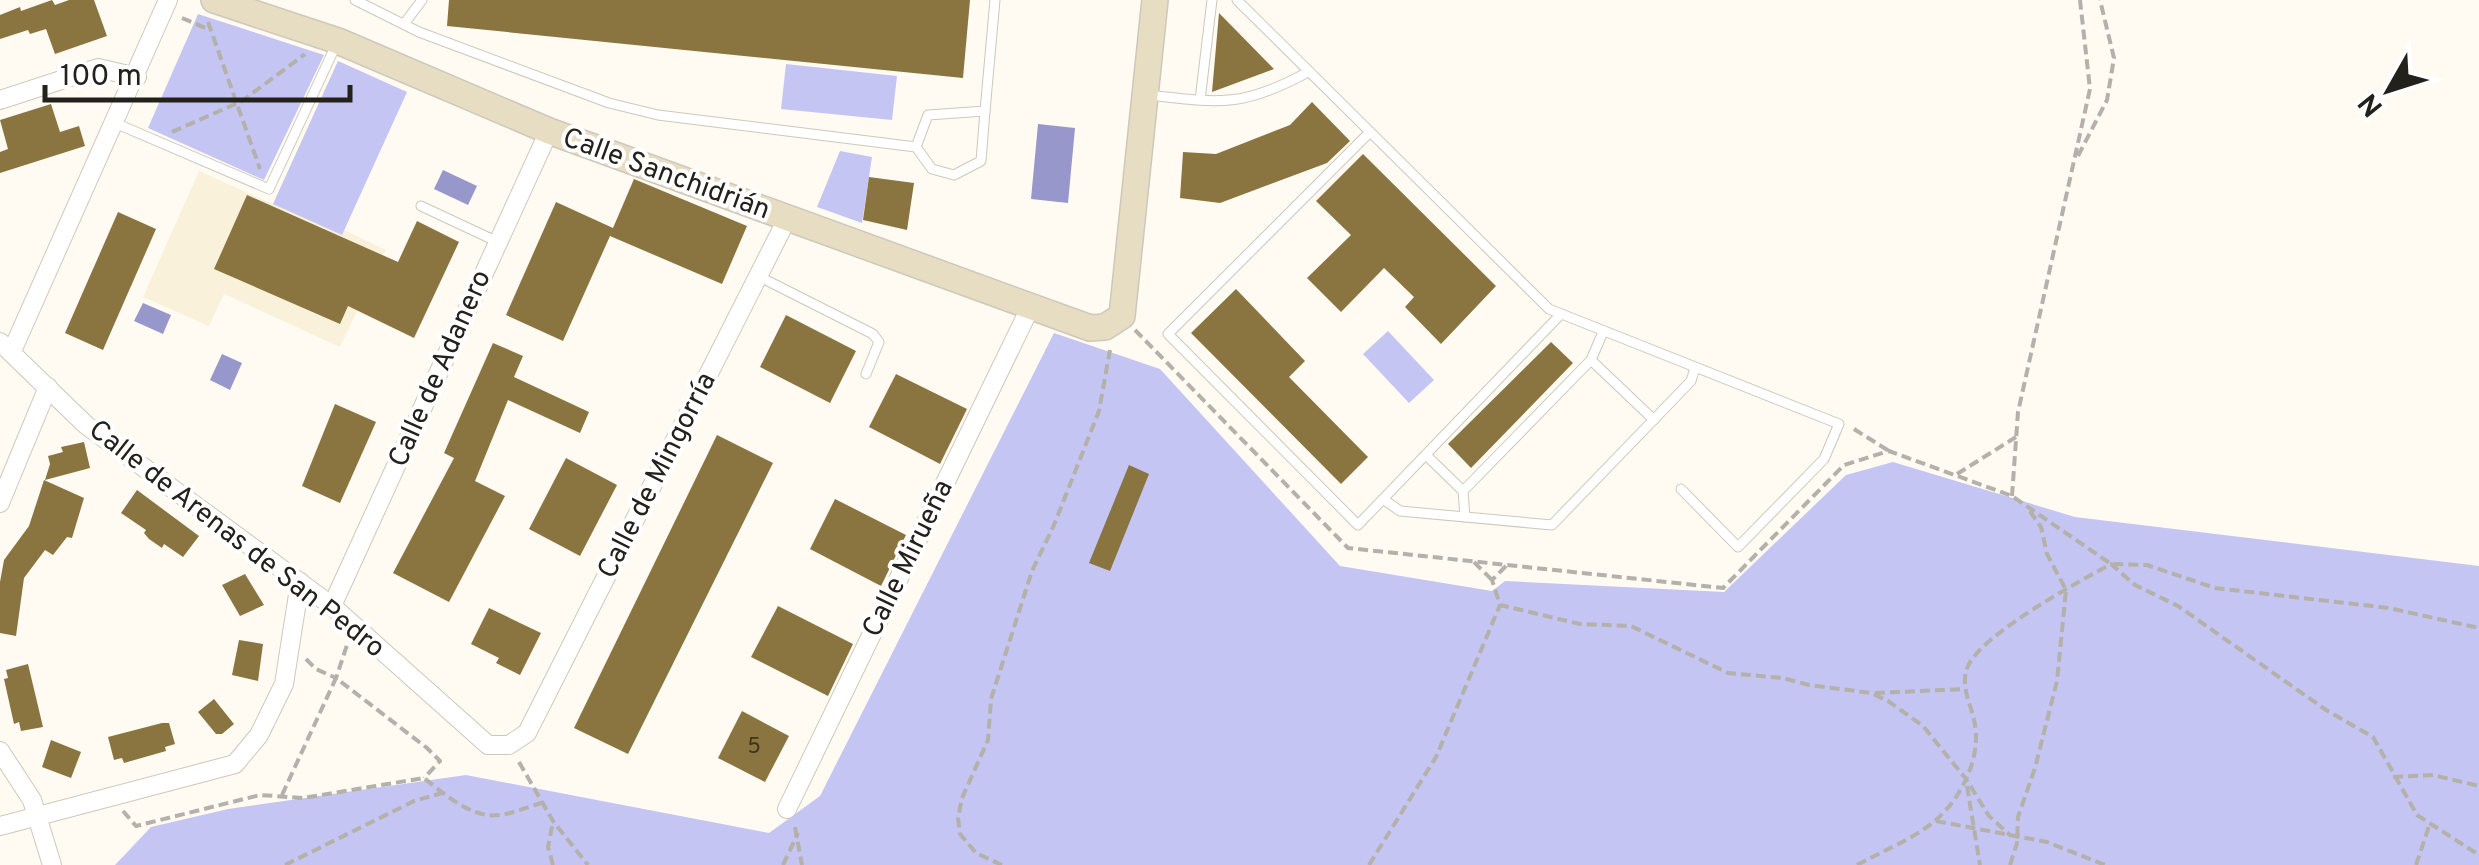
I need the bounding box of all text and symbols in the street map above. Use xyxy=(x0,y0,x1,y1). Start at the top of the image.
scale bar xyxy=(45,40,350,102)
north arrow xyxy=(2339,40,2439,140)
text: 100 m xyxy=(60,59,142,96)
text: N xyxy=(2352,85,2392,123)
street label: Calle Sanchidrián xyxy=(557,121,775,229)
street label: Calle de Adanero xyxy=(381,265,501,473)
street label: Calle de Mingorría xyxy=(590,367,726,585)
street label: Calle de Arenas de San Pedro xyxy=(80,413,392,667)
street label: Calle Mirueña xyxy=(855,474,963,644)
house number: 5 xyxy=(747,734,761,761)

